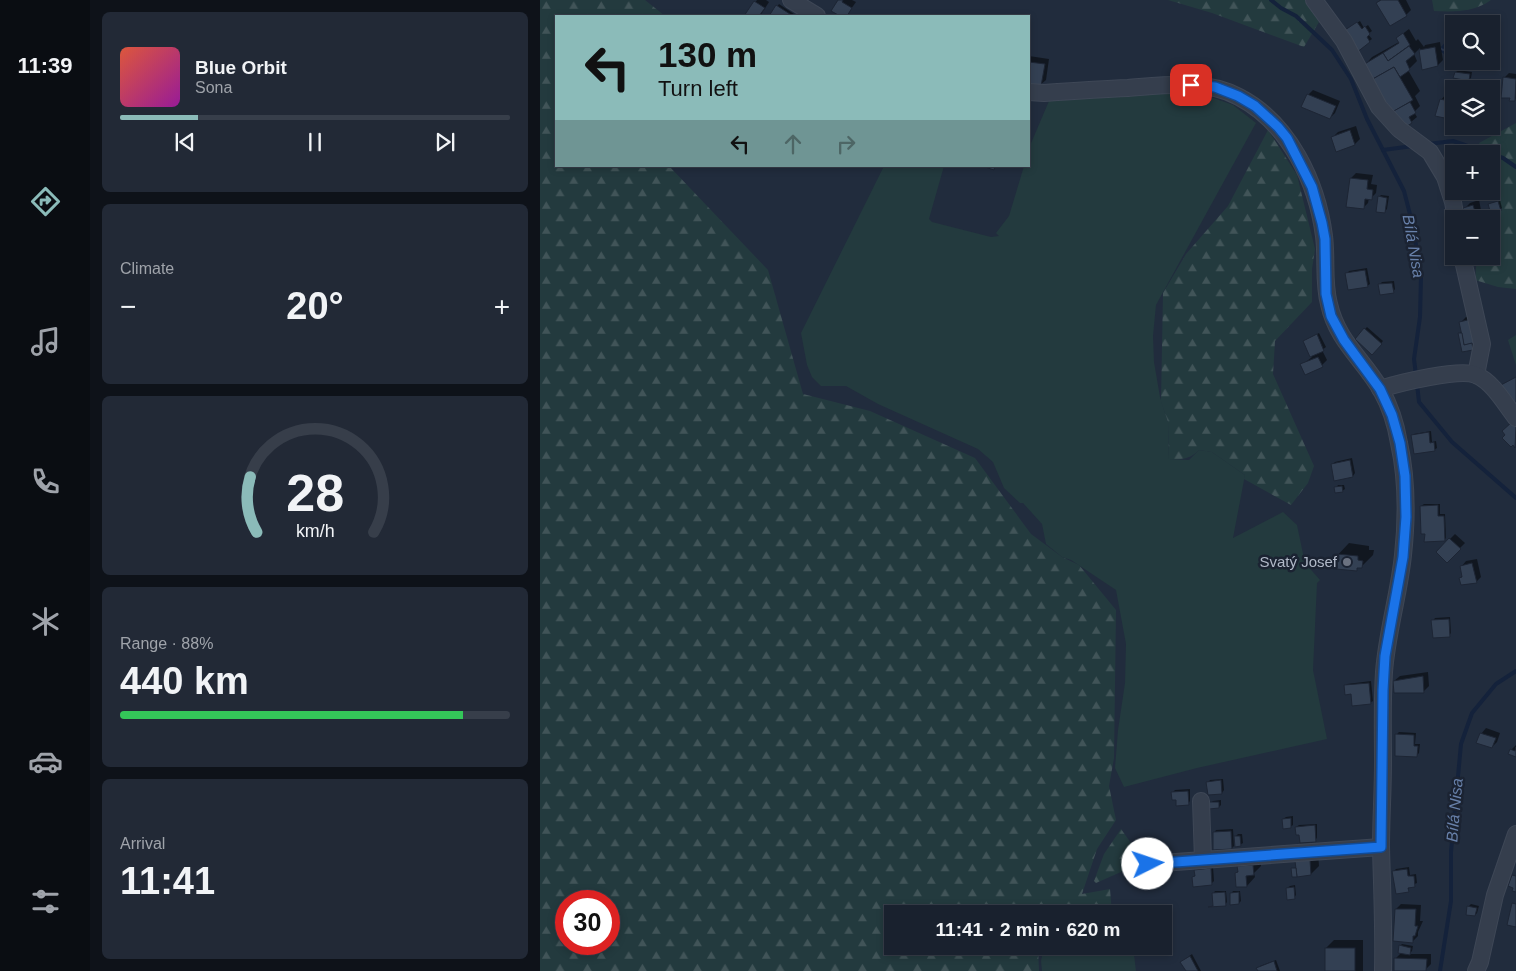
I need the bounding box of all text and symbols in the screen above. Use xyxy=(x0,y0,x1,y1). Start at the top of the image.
map controls xyxy=(1445,15,1500,265)
button: search xyxy=(1445,15,1500,70)
icon: left xyxy=(575,35,640,100)
text: 130 m xyxy=(658,35,757,74)
text: 11:39 xyxy=(17,53,73,78)
text: Blue Orbit xyxy=(195,57,287,78)
pin xyxy=(1170,64,1212,106)
icon: arrive xyxy=(1177,71,1205,99)
text: Turn left xyxy=(658,76,738,101)
text: Sona xyxy=(195,79,232,96)
button: layers xyxy=(1445,80,1500,135)
icon: previous xyxy=(171,128,199,156)
icon: pause xyxy=(301,128,329,156)
icon: next xyxy=(431,128,459,156)
icon: left xyxy=(726,130,754,158)
icon: ahead xyxy=(779,130,807,158)
icon: right xyxy=(832,130,860,158)
button: + xyxy=(1445,145,1500,200)
icon: directions xyxy=(28,184,63,219)
button: − xyxy=(1445,210,1500,265)
water label: Bílá Nisa xyxy=(1400,213,1427,279)
text: Climate xyxy=(120,260,174,277)
text: 20° xyxy=(286,285,344,327)
text: − xyxy=(120,291,136,322)
text: + xyxy=(494,291,510,322)
icon: music xyxy=(28,324,63,359)
icon: phone xyxy=(28,464,63,499)
text: 28 xyxy=(286,464,344,522)
text: km/h xyxy=(296,521,334,541)
place label: Svatý Josef xyxy=(1259,553,1338,570)
marker: Svatý Josef xyxy=(1341,556,1353,568)
icon: climate xyxy=(28,604,63,639)
text: Range · 88% xyxy=(120,635,213,652)
text: 440 km xyxy=(120,660,249,702)
icon: car xyxy=(28,744,63,779)
water label: Bílá Nisa xyxy=(1443,777,1466,843)
text: Arrival xyxy=(120,835,165,852)
position arrow xyxy=(1121,837,1173,889)
text: 11:41 xyxy=(120,860,215,902)
icon: filters xyxy=(28,884,63,919)
speed limit sign: 30 xyxy=(555,890,620,955)
text: 11:41 · 2 min · 620 m xyxy=(936,919,1120,940)

